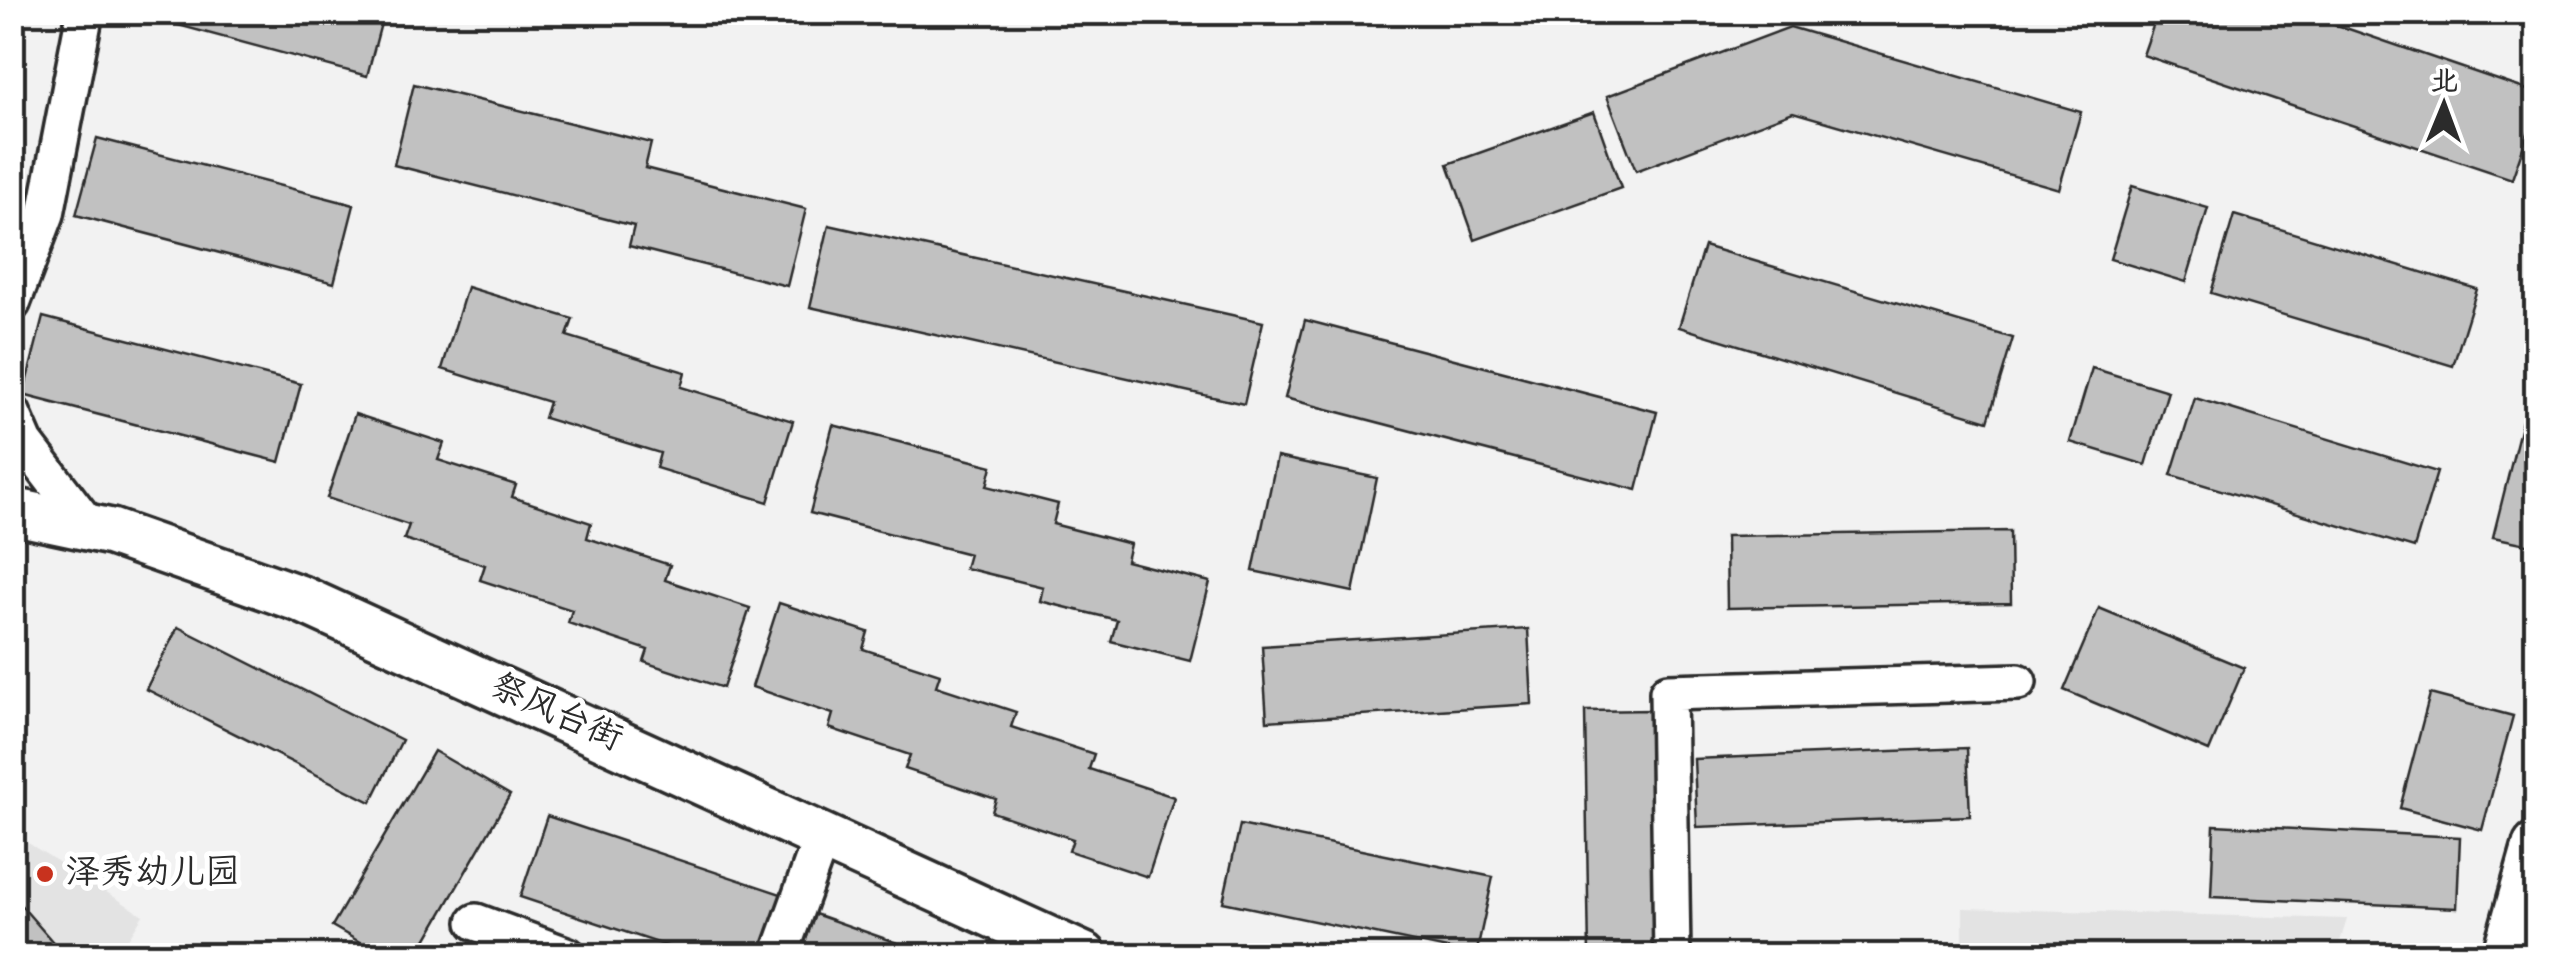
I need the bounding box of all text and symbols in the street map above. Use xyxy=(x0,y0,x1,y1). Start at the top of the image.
north arrow xyxy=(2394,55,2494,155)
text: 北 xyxy=(2430,63,2459,104)
street label: 祭风台街 xyxy=(482,662,630,766)
place label: 泽秀幼儿园 xyxy=(65,849,240,900)
marker: 泽秀幼儿园 xyxy=(34,863,56,885)

